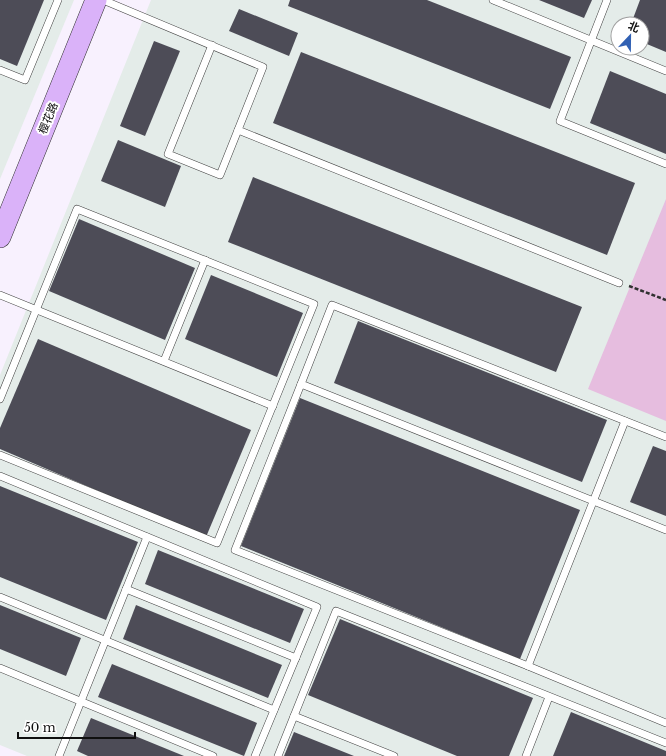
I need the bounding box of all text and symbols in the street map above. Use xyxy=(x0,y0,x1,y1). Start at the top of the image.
north arrow xyxy=(610,16,650,56)
text: 北 xyxy=(626,18,641,35)
street label: 樱花路 xyxy=(35,100,61,136)
scale bar xyxy=(18,714,135,740)
text: 50 m xyxy=(24,720,56,735)

